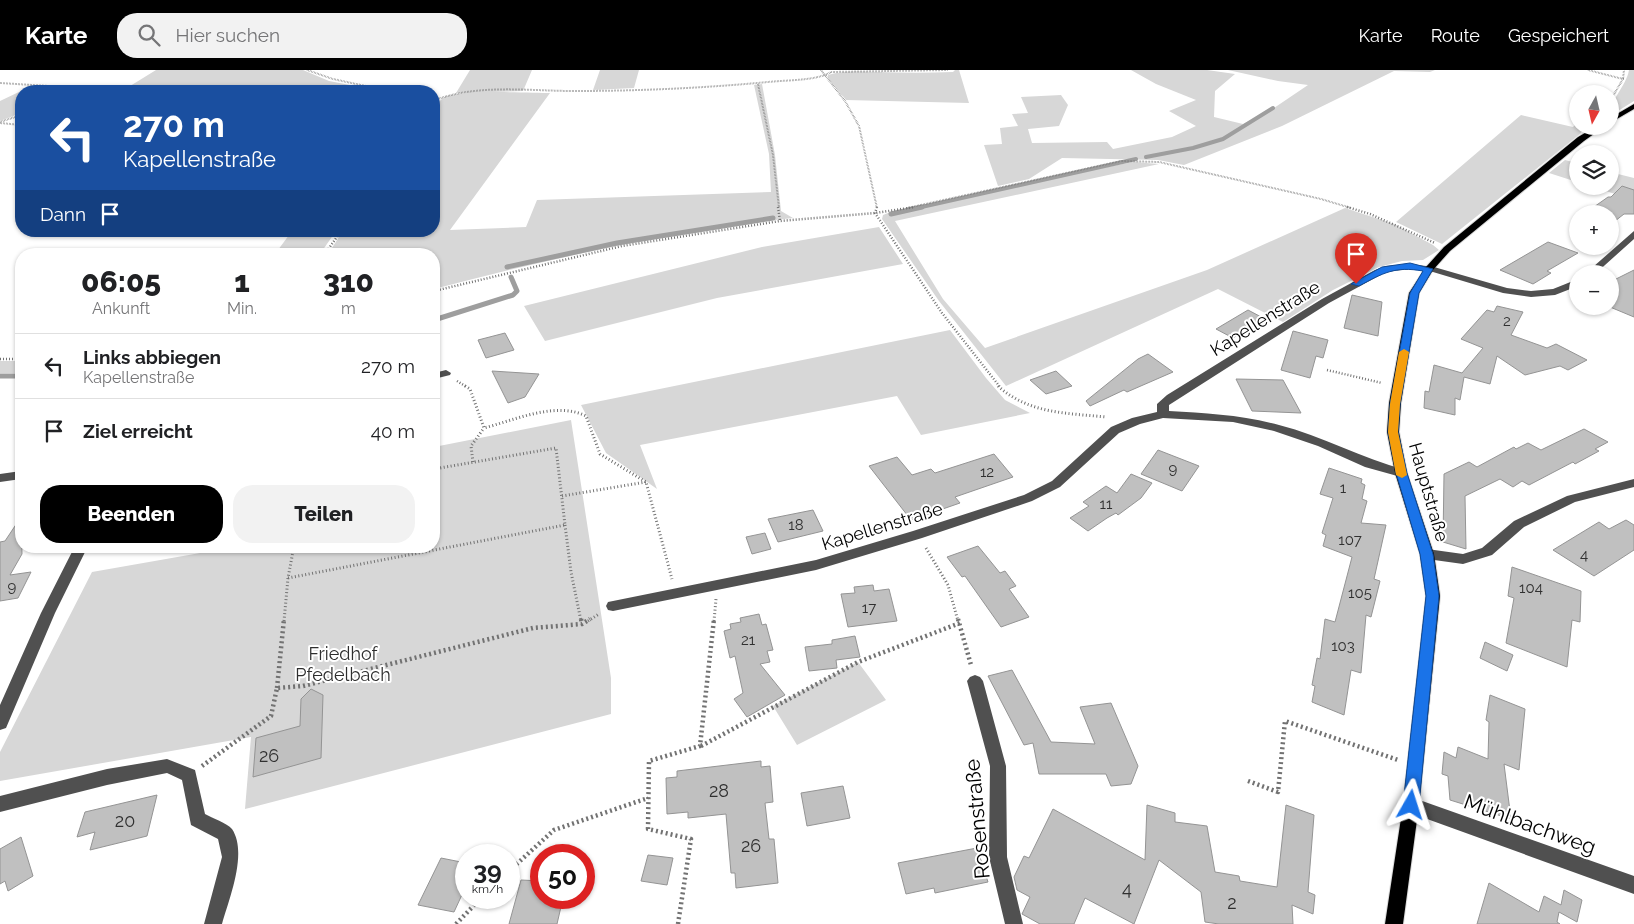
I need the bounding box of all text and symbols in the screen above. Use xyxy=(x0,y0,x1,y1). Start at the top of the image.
search box xyxy=(117,13,467,58)
text: Karte xyxy=(25,21,87,50)
icon: search xyxy=(135,21,163,49)
text: Hier suchen xyxy=(175,24,280,46)
text: Karte xyxy=(1359,25,1403,46)
text: Route xyxy=(1431,25,1480,46)
text: Gespeichert xyxy=(1508,25,1609,46)
north arrow xyxy=(1569,85,1619,135)
map controls xyxy=(1569,85,1619,315)
text: 270 m xyxy=(123,104,225,145)
icon: left xyxy=(40,105,105,170)
button: layers xyxy=(1569,145,1619,195)
text: Kapellenstraße xyxy=(123,146,276,172)
icon: arrive xyxy=(96,200,124,228)
text: Dann xyxy=(40,203,86,225)
button: + xyxy=(1569,205,1619,255)
pin xyxy=(1335,233,1377,284)
icon: arrive xyxy=(1342,240,1370,268)
text: 06:05 xyxy=(81,264,161,299)
text: 1 xyxy=(234,264,250,299)
text: 310 xyxy=(323,264,374,299)
button: − xyxy=(1569,265,1619,315)
street label: Kapellenstraße xyxy=(1206,276,1324,360)
text: Ankunft xyxy=(92,299,150,318)
text: Min. xyxy=(227,299,257,318)
text: m xyxy=(341,299,356,318)
house number: 2 xyxy=(1503,312,1511,330)
text: Links abbiegen xyxy=(83,346,221,368)
icon: left xyxy=(40,352,68,380)
text: 270 m xyxy=(361,355,415,377)
text: Kapellenstraße xyxy=(83,368,194,387)
icon: arrive xyxy=(40,417,68,445)
text: Ziel erreicht xyxy=(83,420,193,442)
text: 40 m xyxy=(371,420,415,442)
street label: Hauptstraße xyxy=(1405,440,1453,544)
house number: 9 xyxy=(1169,460,1178,478)
house number: 12 xyxy=(980,463,994,481)
house number: 1 xyxy=(1340,479,1347,497)
button: Beenden xyxy=(40,485,223,543)
button: Teilen xyxy=(233,485,415,543)
house number: 11 xyxy=(1100,495,1113,513)
street label: Kapellenstraße xyxy=(819,498,945,554)
house number: 18 xyxy=(788,516,804,534)
house number: 107 xyxy=(1338,531,1362,549)
house number: 4 xyxy=(1580,546,1588,564)
house number: 9 xyxy=(8,578,17,596)
house number: 104 xyxy=(1519,579,1543,597)
house number: 105 xyxy=(1348,584,1372,602)
house number: 17 xyxy=(862,599,876,617)
house number: 21 xyxy=(741,631,756,649)
house number: 103 xyxy=(1331,637,1355,655)
park label: Friedhof Pfedelbach xyxy=(295,643,391,685)
house number: 26 xyxy=(259,745,279,766)
street label: Rosenstraße xyxy=(959,758,995,880)
position arrow xyxy=(1384,778,1436,830)
house number: 28 xyxy=(709,780,729,801)
street label: Mühlbachweg xyxy=(1461,789,1599,859)
house number: 20 xyxy=(115,810,135,831)
house number: 26 xyxy=(741,835,761,856)
speed limit sign: 50 xyxy=(530,844,595,909)
text: 39 xyxy=(473,855,502,885)
house number: 4 xyxy=(1122,878,1132,899)
text: km/h xyxy=(472,882,503,896)
house number: 2 xyxy=(1227,892,1237,913)

